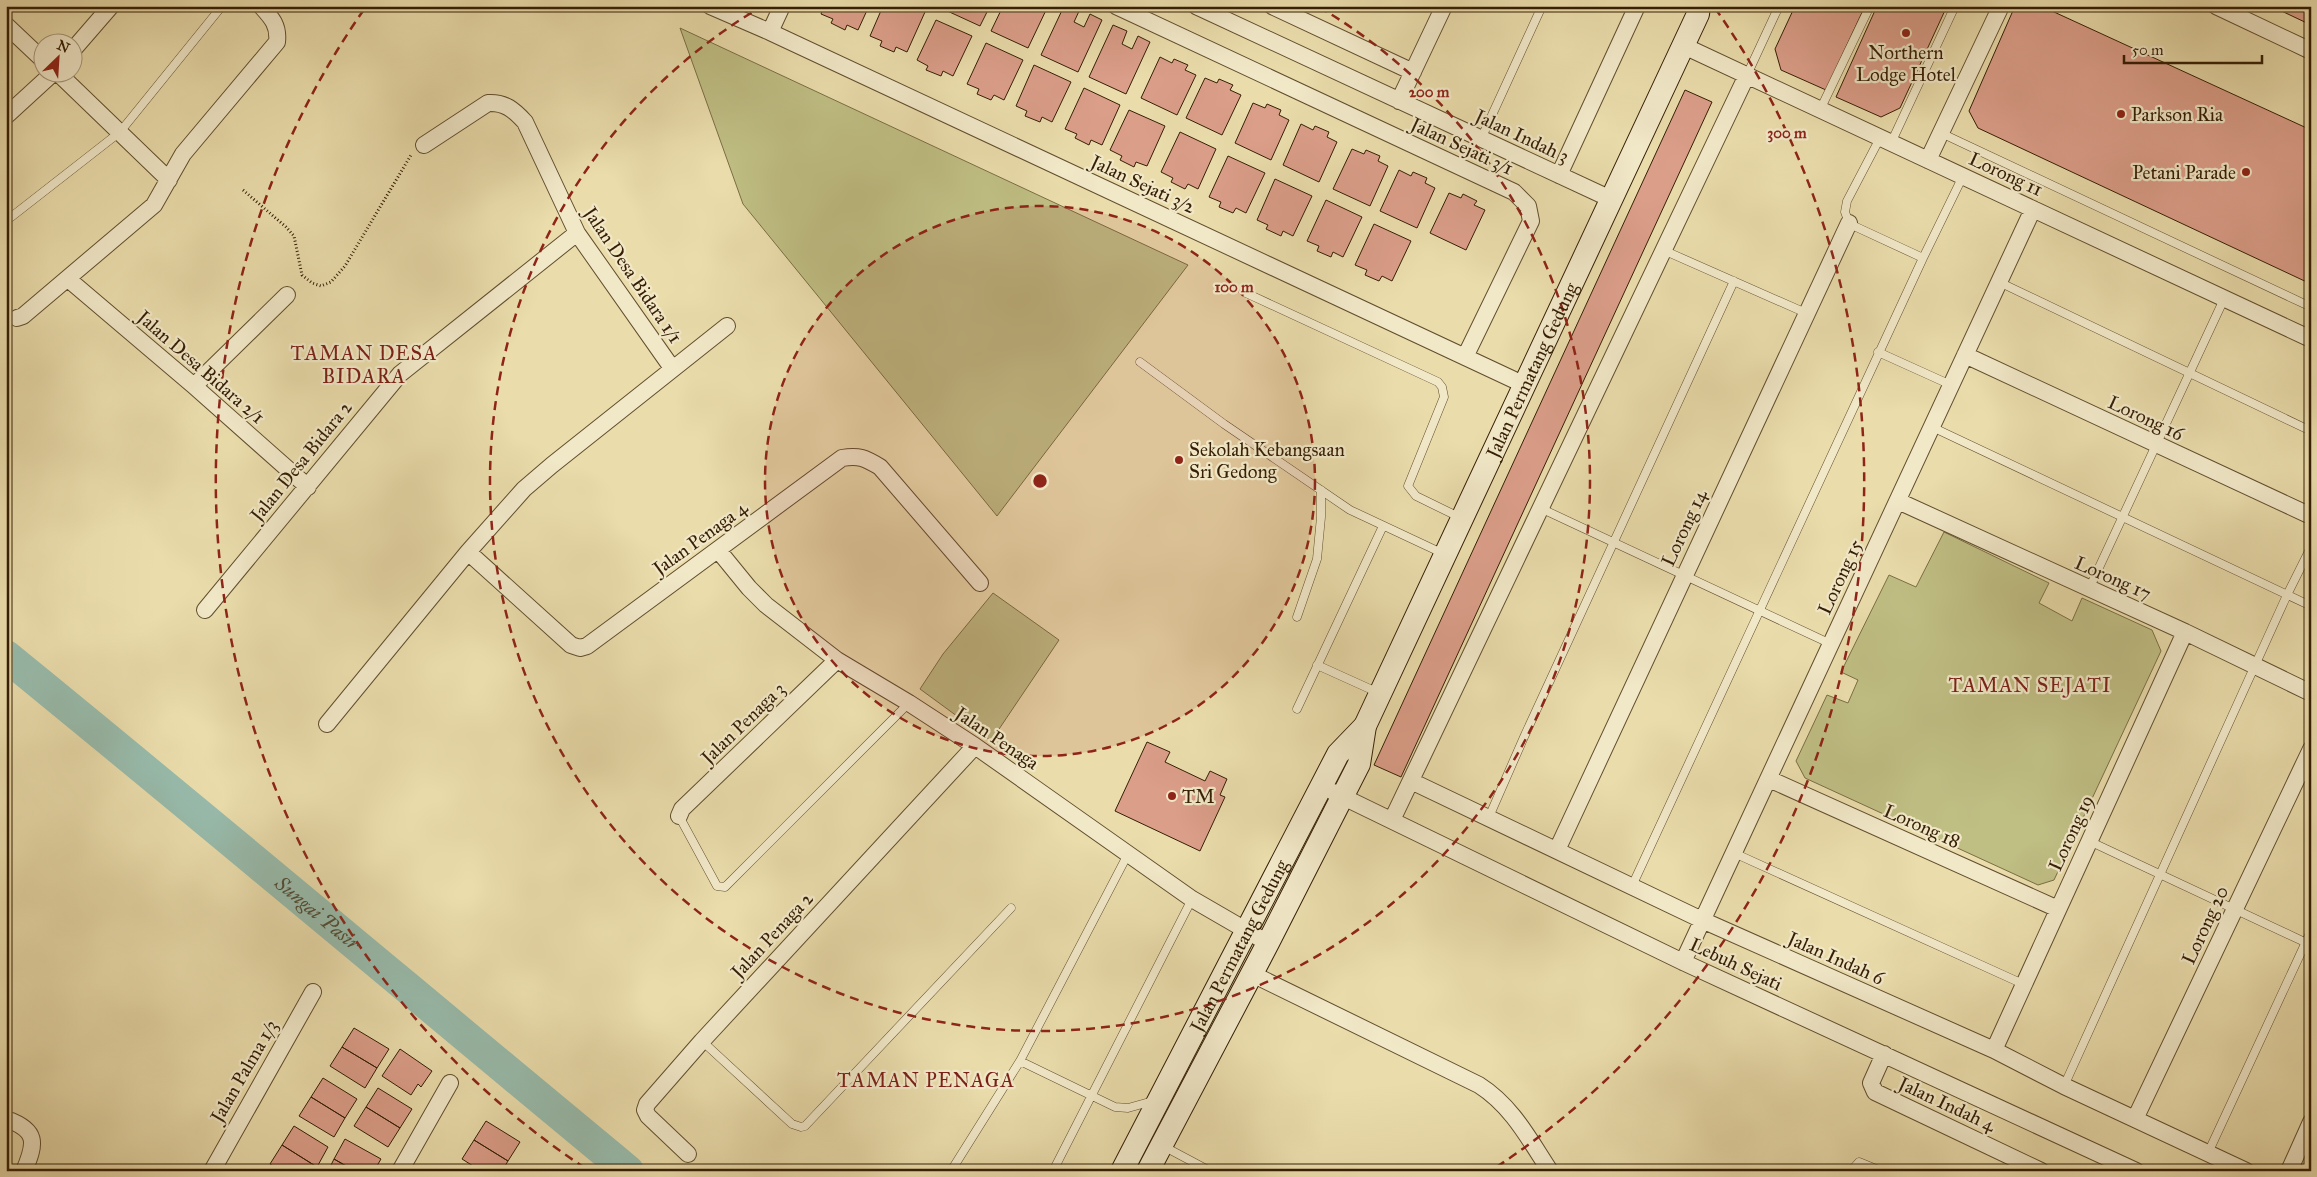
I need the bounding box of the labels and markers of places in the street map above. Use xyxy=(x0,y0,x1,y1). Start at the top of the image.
marker: Northern Lodge Hotel xyxy=(1900,27,1912,39)
place label: Northern Lodge Hotel xyxy=(1856,41,1957,87)
place label: Parkson Ria xyxy=(2131,103,2224,126)
marker: Parkson Ria xyxy=(2115,108,2127,120)
place label: Petani Parade xyxy=(2132,161,2236,184)
marker: Petani Parade xyxy=(2240,166,2252,178)
place label: Sekolah Kebangsaan Sri Gedong xyxy=(1189,438,1345,484)
marker: Sekolah Kebangsaan Sri Gedong xyxy=(1173,454,1185,466)
centre of rings xyxy=(1031,472,1049,490)
place label: TM xyxy=(1182,785,1215,808)
marker: TM xyxy=(1166,790,1178,802)

